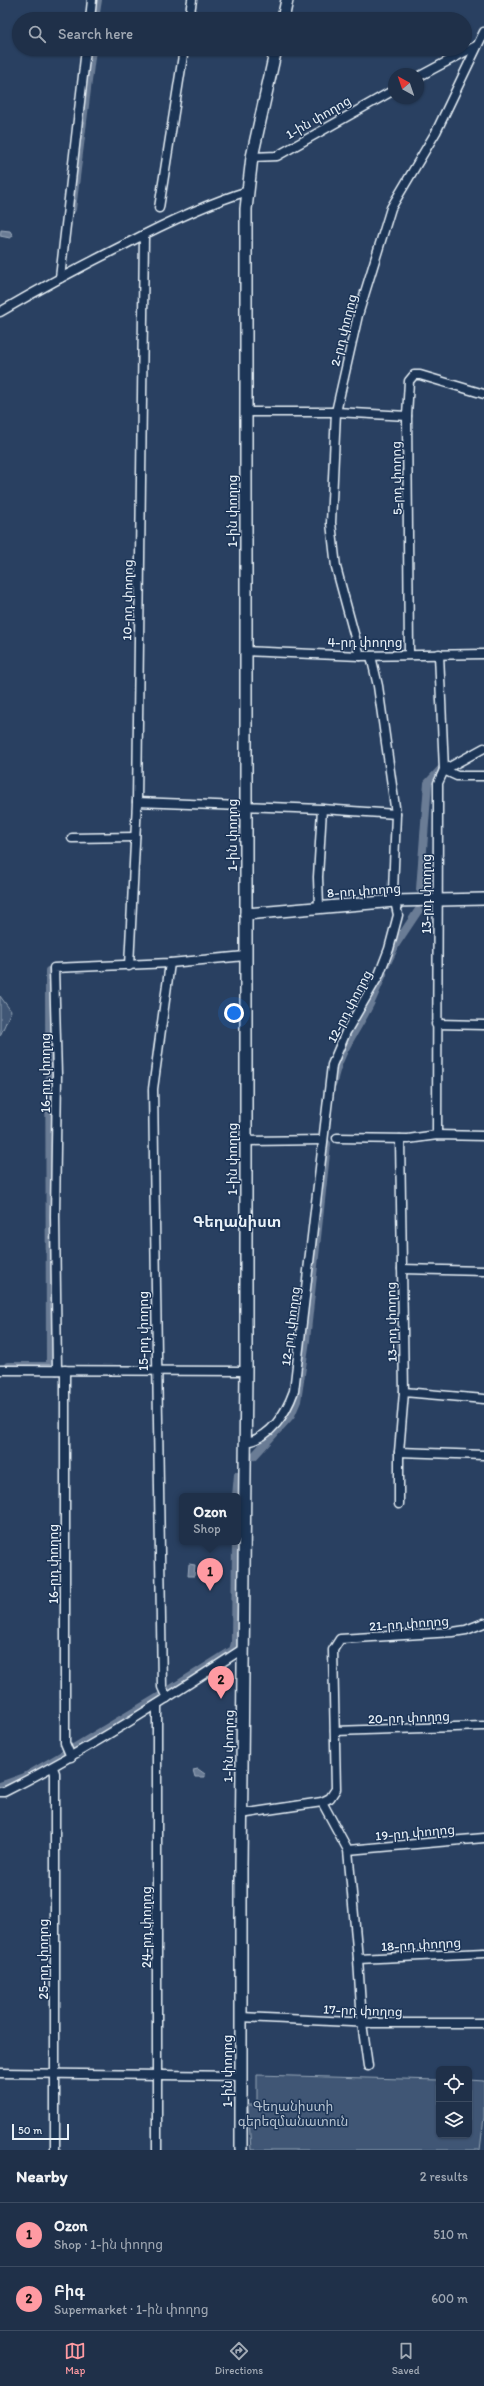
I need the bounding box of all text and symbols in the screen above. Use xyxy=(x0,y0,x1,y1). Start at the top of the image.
search box xyxy=(12,12,472,56)
icon: search xyxy=(26,23,48,45)
text: Search here xyxy=(58,25,133,43)
north arrow xyxy=(388,68,424,104)
street label: 1-ին փողոց xyxy=(283,93,353,142)
street label: 2-րդ փողոց xyxy=(327,292,360,368)
street label: 5-րդ փողոց xyxy=(388,441,405,515)
street label: 1-ին փողոց xyxy=(225,475,240,547)
street label: 10-րդ փողոց xyxy=(119,559,136,641)
street label: 4-րդ փողոց xyxy=(328,635,402,650)
street label: 1-ին փողոց xyxy=(225,799,240,871)
street label: 13-րդ փողոց xyxy=(419,854,434,934)
street label: 8-րդ փողոց xyxy=(326,880,402,901)
street label: 12-րդ փողոց xyxy=(324,967,375,1045)
your location xyxy=(224,1003,244,1023)
street label: 16-րդ փողոց xyxy=(38,1033,53,1113)
street label: 1-ին փողոց xyxy=(225,1123,240,1195)
district label: Գեղանիստ xyxy=(193,1213,281,1231)
street label: 13-րդ փողոց xyxy=(383,1282,400,1362)
street label: 12-րդ փողոց xyxy=(278,1285,303,1367)
street label: 15-րդ փողոց xyxy=(136,1291,151,1371)
popup xyxy=(179,1493,241,1545)
text: Ozon xyxy=(193,1503,227,1521)
text: Shop xyxy=(193,1521,221,1536)
street label: 16-րդ փողոց xyxy=(46,1524,61,1604)
pin: 1 xyxy=(197,1558,223,1591)
street label: 21-րդ փողոց xyxy=(369,1613,449,1634)
pin: 2 xyxy=(208,1666,234,1699)
street label: 20-րդ փողոց xyxy=(368,1709,450,1726)
street label: 1-ին փողոց xyxy=(220,1710,237,1782)
street label: 19-րդ փողոց xyxy=(375,1822,456,1843)
street label: 24-րդ փողոց xyxy=(139,1886,154,1968)
street label: 25-րդ փողոց xyxy=(36,1919,51,1999)
street label: 18-րդ փողոց xyxy=(381,1935,461,1954)
street label: 17-րդ փողոց xyxy=(323,2002,403,2019)
street label: 1-ին փողոց xyxy=(220,2035,235,2107)
map controls xyxy=(436,2066,472,2138)
button: locate xyxy=(436,2066,472,2102)
park label: Գեղանիստի գերեզմանատուն xyxy=(238,2099,348,2129)
button: layers xyxy=(436,2102,472,2138)
scale bar xyxy=(12,2122,69,2141)
text: 50 m xyxy=(18,2124,42,2137)
text: Nearby xyxy=(16,2166,68,2186)
text: 2 results xyxy=(420,2169,468,2184)
text: Ozon xyxy=(54,2217,87,2235)
text: 1 xyxy=(26,2227,32,2242)
text: 510 m xyxy=(433,2227,468,2242)
text: Shop · 1-ին փողոց xyxy=(54,2237,163,2252)
text: Բիգ xyxy=(54,2282,85,2300)
text: 2 xyxy=(26,2291,32,2306)
text: 600 m xyxy=(431,2291,468,2306)
text: Supermarket · 1-ին փողոց xyxy=(54,2302,209,2317)
tab: Map xyxy=(64,2340,86,2377)
tab: Directions xyxy=(215,2340,263,2377)
tab: Saved xyxy=(392,2340,420,2377)

